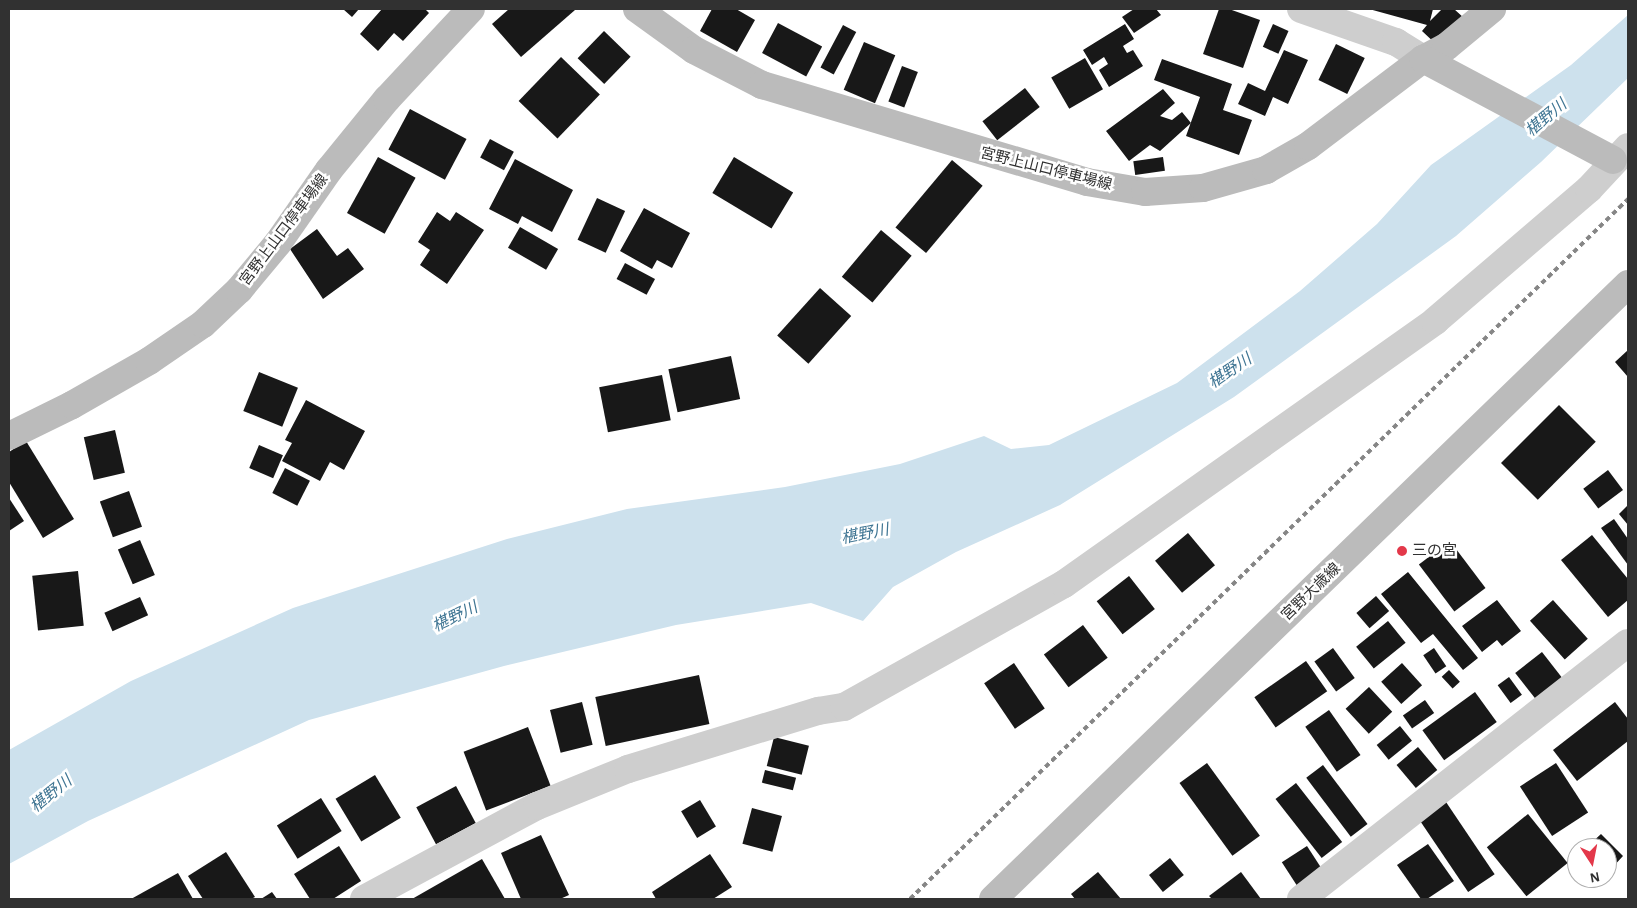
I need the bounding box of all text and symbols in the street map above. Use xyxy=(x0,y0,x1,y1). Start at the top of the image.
water label: 椹野川 xyxy=(1521,95,1571,141)
street label: 宮野上山口停車場線 xyxy=(978,144,1114,194)
street label: 宮野上山口停車場線 xyxy=(236,171,332,289)
water label: 椹野川 xyxy=(1205,350,1255,392)
water label: 椹野川 xyxy=(840,520,890,548)
place label: 三の宮 xyxy=(1412,542,1457,560)
marker: 三の宮 xyxy=(1396,545,1408,557)
street label: 宮野大歳線 xyxy=(1278,559,1344,625)
water label: 椹野川 xyxy=(429,598,481,636)
water label: 椹野川 xyxy=(26,771,76,817)
north arrow xyxy=(1567,838,1617,888)
text: N xyxy=(1589,869,1601,885)

